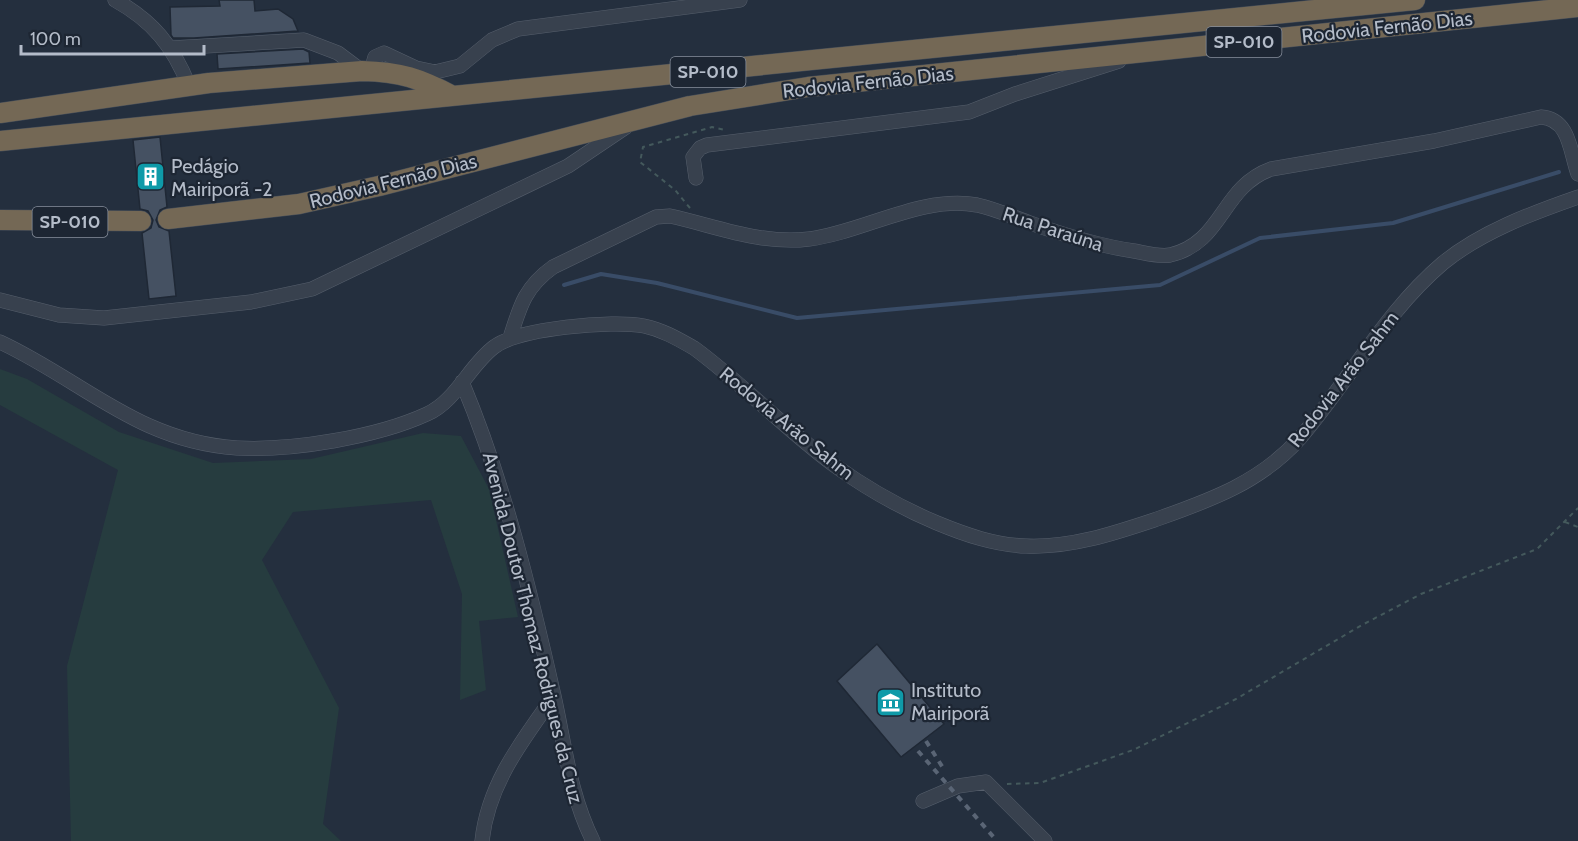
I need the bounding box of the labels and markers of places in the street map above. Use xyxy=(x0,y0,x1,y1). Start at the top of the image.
place label: Pedágio Mairiporã -2 xyxy=(171,154,273,201)
building icon: Pedágio Mairiporã -2 xyxy=(134,161,166,193)
place label: Instituto Mairiporã xyxy=(911,678,990,725)
museum icon: Instituto Mairiporã xyxy=(874,686,906,718)

